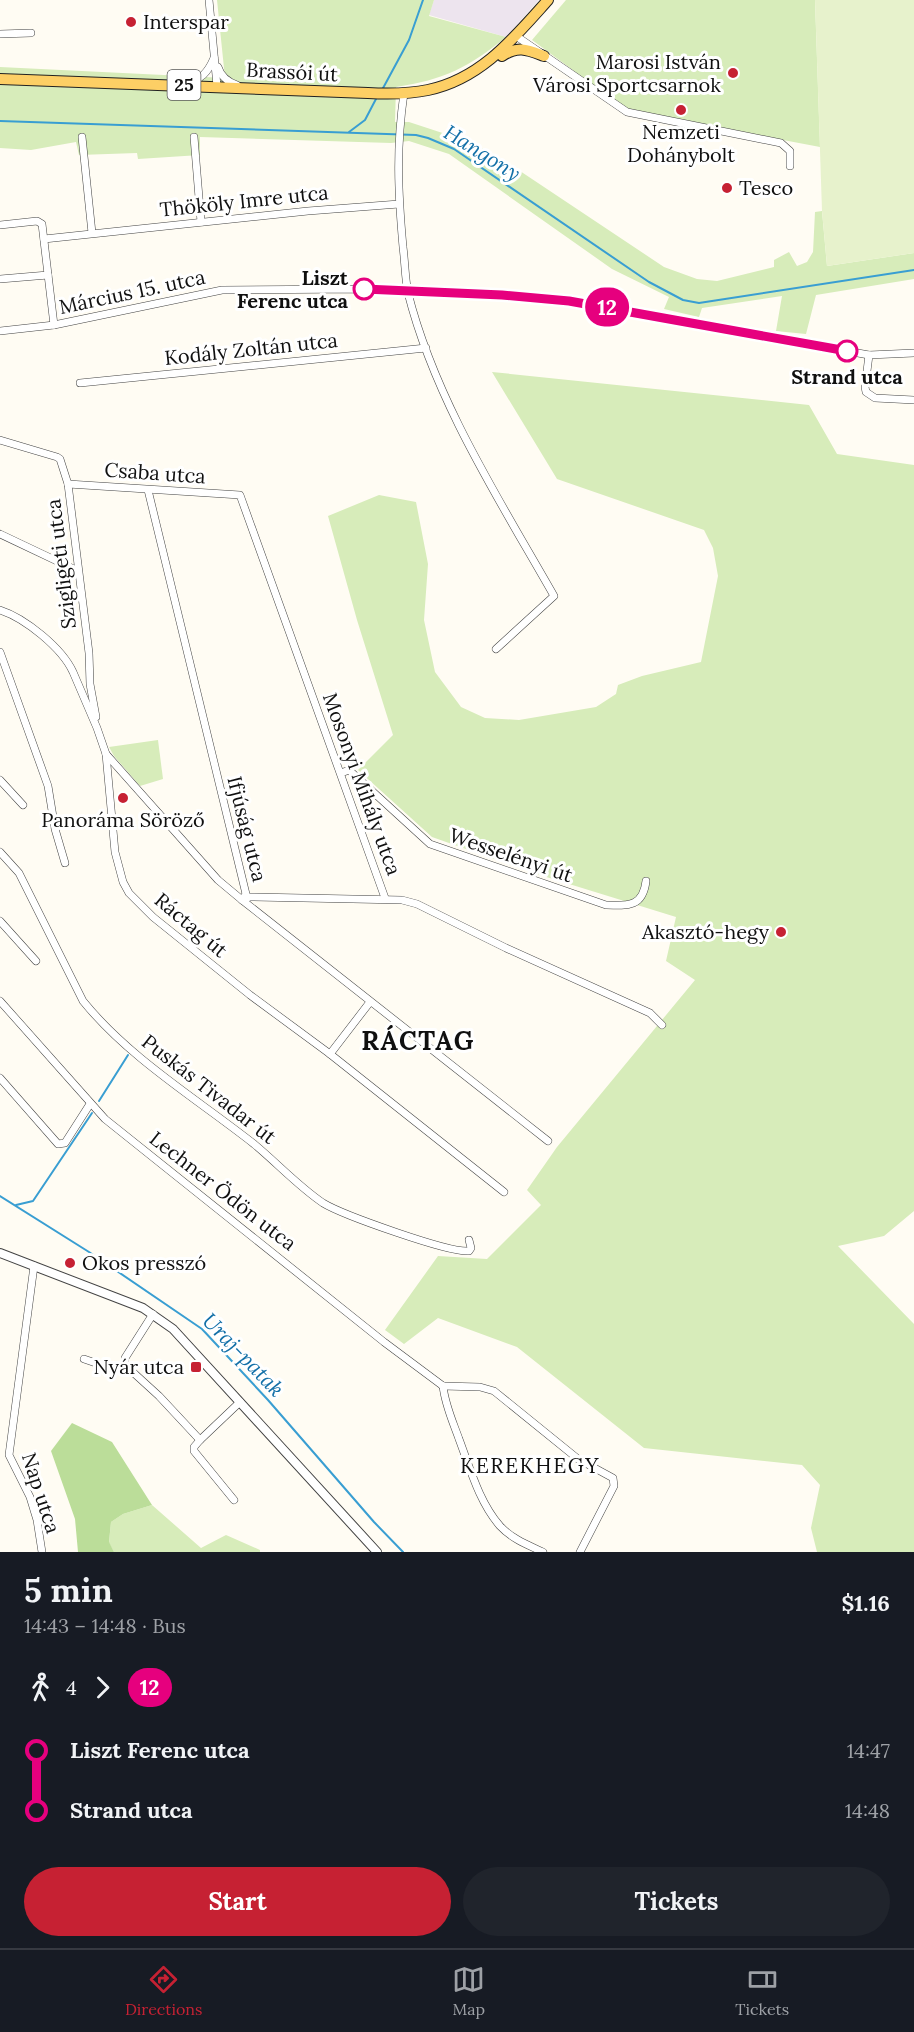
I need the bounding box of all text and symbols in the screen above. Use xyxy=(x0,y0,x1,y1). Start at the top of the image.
place label: Interspar xyxy=(143,9,229,34)
marker: Interspar xyxy=(124,15,138,29)
place label: Marosi István Városi Sportcsarnok xyxy=(532,49,721,97)
street label: Brassói út xyxy=(245,57,339,86)
marker: Marosi István Városi Sportcsarnok xyxy=(726,66,740,80)
road number: 25 xyxy=(168,70,201,100)
marker: Nemzeti Dohánybolt xyxy=(674,103,688,117)
water label: Hangony xyxy=(439,118,526,187)
place label: Nemzeti Dohánybolt xyxy=(627,119,735,167)
place label: Tesco xyxy=(739,175,793,200)
street label: Thököly Imre utca xyxy=(158,179,330,222)
marker: Tesco xyxy=(720,181,734,195)
street label: Március 15. utca xyxy=(56,264,207,319)
place label: Liszt Ferenc utca xyxy=(237,265,349,313)
marker: Liszt Ferenc utca xyxy=(353,278,375,300)
line badge: 12 xyxy=(580,288,634,326)
text: 12 xyxy=(597,294,617,321)
street label: Kodály Zoltán utca xyxy=(163,327,339,370)
marker: Strand utca xyxy=(836,340,858,362)
place label: Strand utca xyxy=(791,364,903,389)
street label: Csaba utca xyxy=(104,456,206,489)
street label: Szigligeti utca xyxy=(40,498,81,630)
street label: Mosonyi Mihály utca xyxy=(318,689,407,878)
street label: Ifjúság utca xyxy=(222,773,273,884)
marker: Panoráma Söröző xyxy=(116,791,130,805)
place label: Panoráma Söröző xyxy=(41,807,205,832)
street label: Wesselényi út xyxy=(446,822,576,887)
street label: Ráctag út xyxy=(150,887,233,962)
place label: Akasztó-hegy xyxy=(641,919,769,944)
marker: Akasztó-hegy xyxy=(774,925,788,939)
district label: RÁCTAG xyxy=(361,1024,475,1057)
street label: Puskás Tivadar út xyxy=(137,1028,282,1149)
street label: Lechner Ödön utca xyxy=(145,1126,302,1256)
place label: Okos presszó xyxy=(82,1250,206,1275)
marker: Okos presszó xyxy=(63,1256,77,1270)
water label: Uraj-patak xyxy=(197,1307,290,1402)
place label: Nyár utca xyxy=(94,1354,184,1379)
marker: Nyár utca xyxy=(189,1360,203,1374)
street label: Nap utca xyxy=(17,1449,66,1536)
district label: KEREKHEGY xyxy=(460,1452,600,1479)
text: 5 min xyxy=(24,1569,113,1611)
text: $1.16 xyxy=(841,1589,890,1617)
text: 14:43 – 14:48 · Bus xyxy=(24,1613,186,1638)
icon: walk xyxy=(24,1671,57,1704)
icon: forward xyxy=(86,1671,119,1704)
text: 12 xyxy=(140,1674,160,1701)
text: 4 xyxy=(66,1675,77,1700)
text: Liszt Ferenc utca xyxy=(70,1736,250,1764)
text: 14:47 xyxy=(847,1738,890,1763)
text: Strand utca xyxy=(70,1796,193,1824)
text: 14:48 xyxy=(845,1798,890,1823)
button: Start xyxy=(24,1867,451,1936)
button: Tickets xyxy=(463,1867,890,1936)
tab: Directions xyxy=(125,1963,202,2019)
tab: Map xyxy=(452,1963,485,2019)
tab: Tickets xyxy=(735,1963,789,2019)

